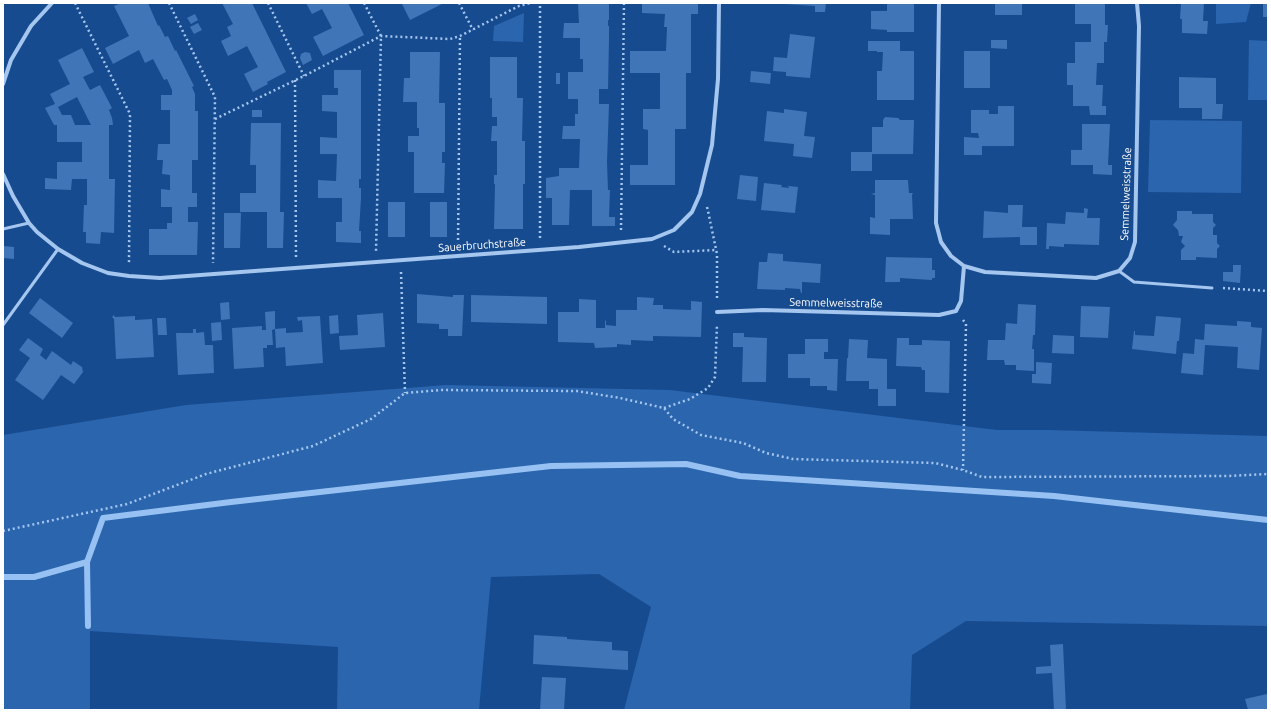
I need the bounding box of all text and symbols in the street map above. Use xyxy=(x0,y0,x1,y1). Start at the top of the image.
street label: Semmelweisstraße xyxy=(1118,147,1134,241)
street label: Sauerbruchstraße xyxy=(438,235,526,255)
street label: Semmelweisstraße xyxy=(789,296,883,310)

